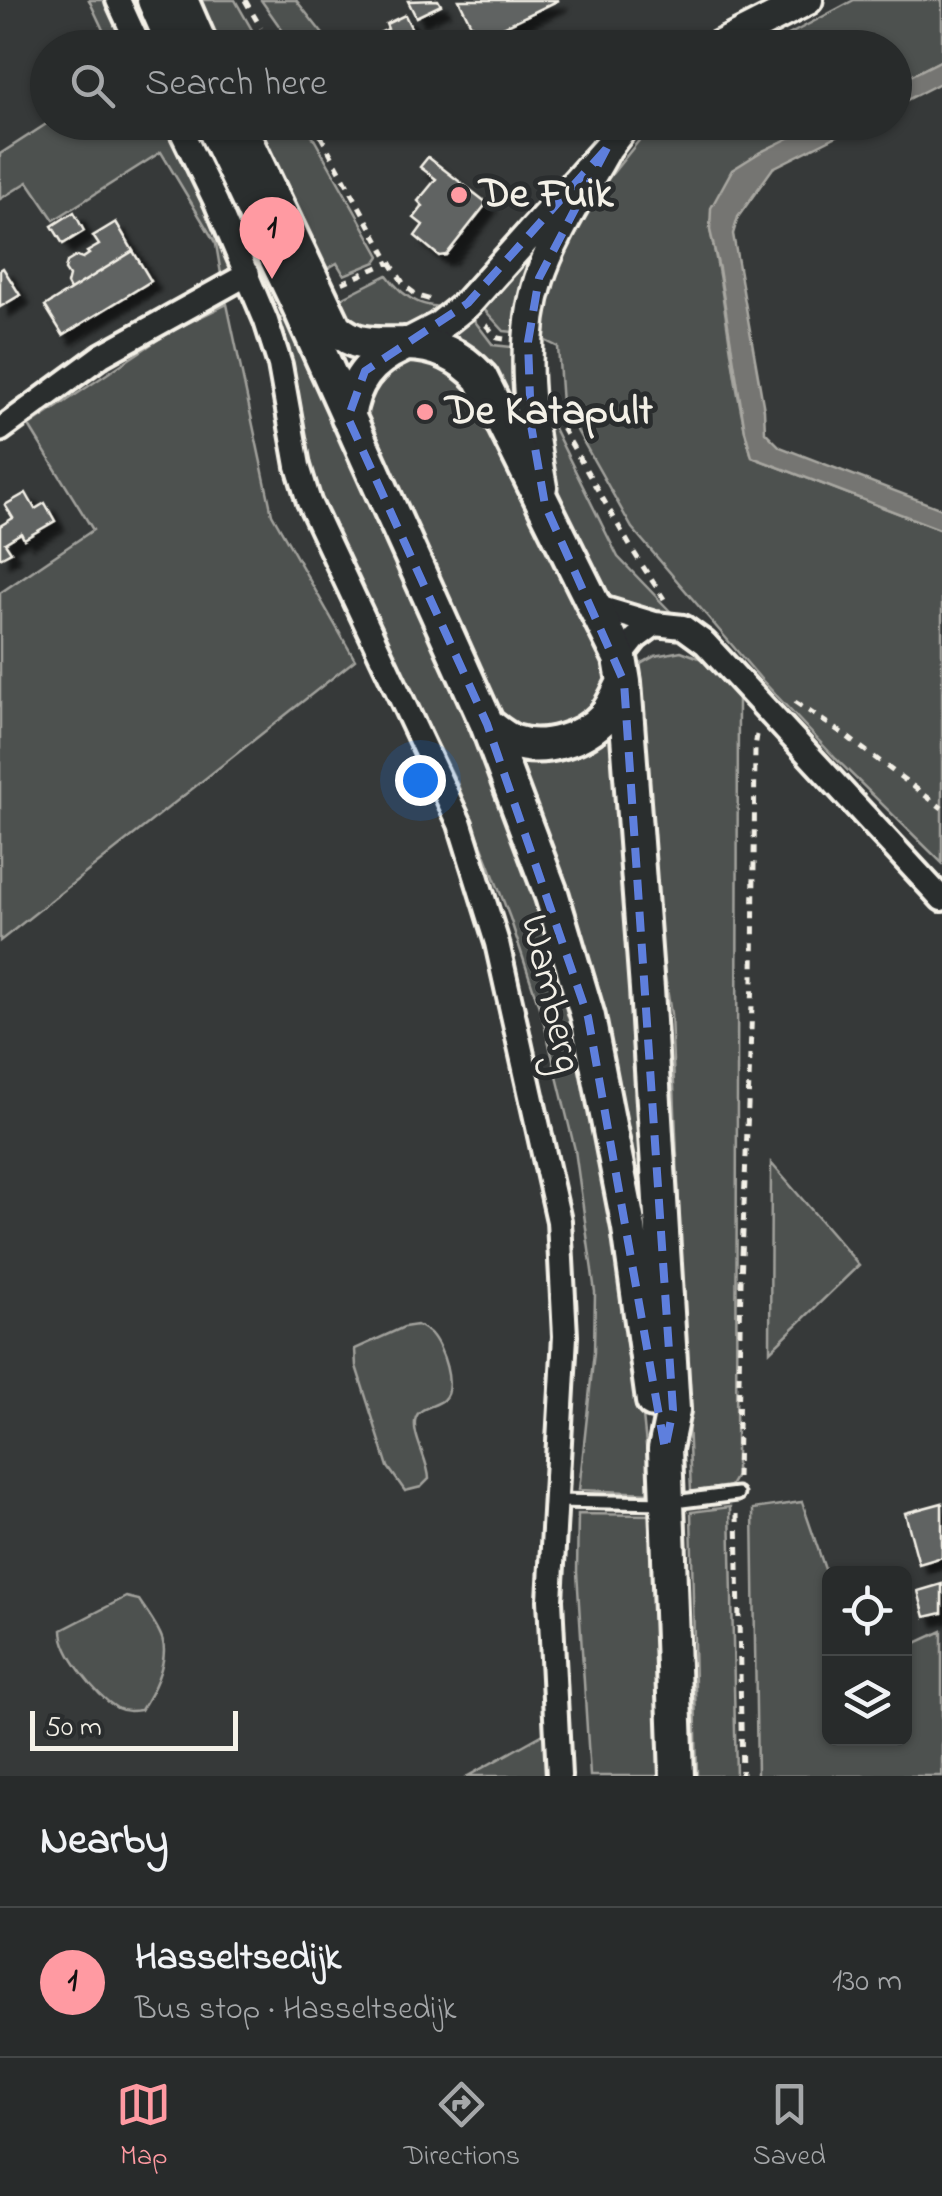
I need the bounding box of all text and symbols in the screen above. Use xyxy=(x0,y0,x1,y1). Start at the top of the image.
search box xyxy=(30,30,912,140)
text: Search here xyxy=(145,57,327,113)
icon: search xyxy=(65,58,120,113)
place label: De Fuik xyxy=(477,165,615,226)
marker: De Fuik xyxy=(448,184,470,206)
pin: 1 xyxy=(240,196,304,279)
place label: De Katapult xyxy=(443,382,654,443)
marker: De Katapult xyxy=(414,401,436,423)
your location xyxy=(395,755,446,806)
street label: Wamberg xyxy=(502,909,598,1079)
map controls xyxy=(822,1566,912,1746)
button: locate xyxy=(822,1566,912,1656)
button: layers xyxy=(822,1656,912,1746)
scale bar xyxy=(30,1706,238,1750)
text: 50 m xyxy=(45,1708,102,1749)
text: Nearby xyxy=(40,1811,168,1872)
text: Hasseltsedijk xyxy=(135,1931,341,1987)
text: 1 xyxy=(67,1959,78,2006)
text: 130 m xyxy=(832,1959,902,2006)
text: Bus stop · Hasseltsedijk xyxy=(135,1987,457,2034)
tab: Map xyxy=(116,2077,171,2178)
tab: Directions xyxy=(404,2077,520,2178)
tab: Saved xyxy=(753,2077,826,2178)

